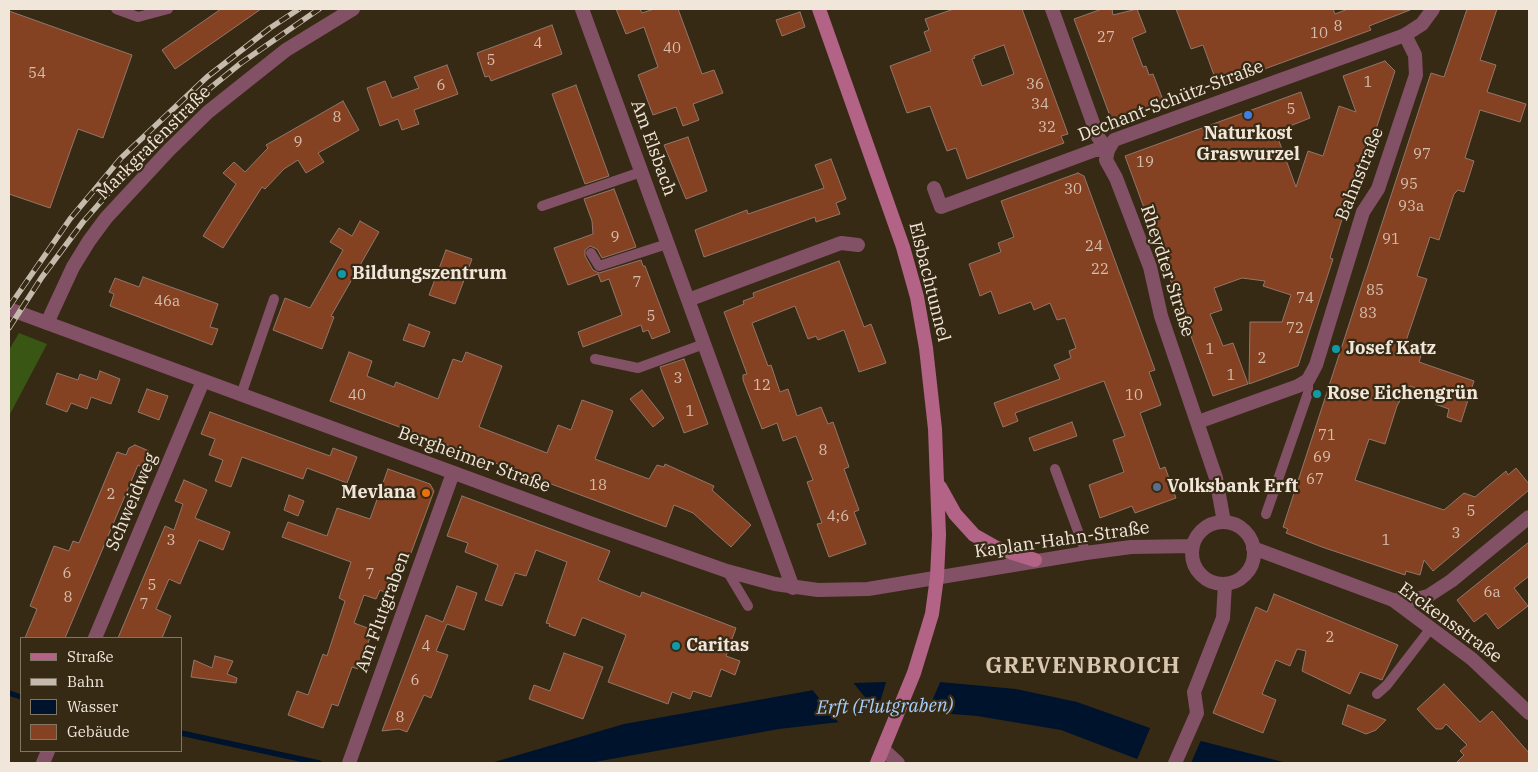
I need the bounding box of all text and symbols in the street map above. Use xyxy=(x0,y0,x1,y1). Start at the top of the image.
house number: 8 xyxy=(1334,18,1342,36)
house number: 10 xyxy=(1310,25,1328,43)
house number: 27 xyxy=(1097,29,1115,47)
house number: 4 xyxy=(534,35,542,53)
house number: 40 xyxy=(663,40,681,58)
house number: 5 xyxy=(487,52,495,70)
street label: Dechant-Schütz-Straße xyxy=(1075,56,1267,146)
house number: 54 xyxy=(28,65,46,83)
house number: 1 xyxy=(1364,74,1372,92)
house number: 36 xyxy=(1026,76,1044,94)
house number: 6 xyxy=(437,77,445,95)
street label: Markgrafenstraße xyxy=(92,81,216,205)
house number: 34 xyxy=(1031,96,1049,114)
street label: Am Elsbach xyxy=(626,97,680,199)
house number: 5 xyxy=(1287,101,1295,119)
house number: 8 xyxy=(333,109,341,127)
marker: Naturkost Graswurzel xyxy=(1242,109,1254,121)
house number: 32 xyxy=(1038,119,1056,137)
place label: Naturkost Graswurzel xyxy=(1196,123,1300,166)
street label: Bahnstraße xyxy=(1332,124,1388,224)
house number: 9 xyxy=(294,134,302,152)
house number: 97 xyxy=(1413,146,1431,164)
house number: 19 xyxy=(1136,154,1154,172)
house number: 95 xyxy=(1400,176,1418,194)
house number: 30 xyxy=(1064,181,1082,199)
house number: 93a xyxy=(1398,198,1424,216)
street label: Rheydter Straße xyxy=(1136,202,1198,340)
street label: Elsbachtunnel xyxy=(904,220,954,344)
house number: 9 xyxy=(611,229,619,247)
house number: 91 xyxy=(1382,231,1400,249)
house number: 24 xyxy=(1085,238,1103,256)
house number: 22 xyxy=(1091,261,1109,279)
place label: Bildungszentrum xyxy=(352,263,507,285)
marker: Bildungszentrum xyxy=(336,268,348,280)
house number: 7 xyxy=(633,274,641,292)
house number: 85 xyxy=(1366,282,1384,300)
house number: 74 xyxy=(1296,290,1314,308)
house number: 46a xyxy=(154,293,180,311)
house number: 83 xyxy=(1359,305,1377,323)
house number: 5 xyxy=(647,308,655,326)
house number: 72 xyxy=(1286,320,1304,338)
place label: Josef Katz xyxy=(1346,338,1436,360)
house number: 1 xyxy=(1206,341,1214,359)
marker: Josef Katz xyxy=(1330,343,1342,355)
house number: 2 xyxy=(1258,350,1266,368)
house number: 1 xyxy=(1227,367,1235,385)
house number: 3 xyxy=(674,370,682,388)
house number: 12 xyxy=(753,377,771,395)
place label: Rose Eichengrün xyxy=(1327,383,1478,405)
house number: 40 xyxy=(348,387,366,405)
house number: 10 xyxy=(1125,387,1143,405)
marker: Rose Eichengrün xyxy=(1311,388,1323,400)
house number: 1 xyxy=(686,403,694,421)
street label: Bergheimer Straße xyxy=(395,422,553,498)
house number: 71 xyxy=(1318,427,1336,445)
house number: 8 xyxy=(819,442,827,460)
house number: 69 xyxy=(1313,449,1331,467)
street label: Schweidweg xyxy=(102,450,162,554)
house number: 67 xyxy=(1306,471,1324,489)
place label: Volksbank Erft xyxy=(1167,476,1298,498)
house number: 18 xyxy=(589,477,607,495)
marker: Volksbank Erft xyxy=(1151,481,1163,493)
place label: Mevlana xyxy=(341,482,416,504)
house number: 2 xyxy=(107,486,115,504)
marker: Mevlana xyxy=(420,487,432,499)
house number: 5 xyxy=(1467,503,1475,521)
house number: 4;6 xyxy=(827,508,849,526)
street label: Kaplan-Hahn-Straße xyxy=(973,517,1151,563)
house number: 3 xyxy=(1452,525,1460,543)
house number: 3 xyxy=(167,532,175,550)
house number: 1 xyxy=(1382,532,1390,550)
street label: Am Flutgraben xyxy=(351,549,415,675)
house number: 6 xyxy=(63,565,71,583)
house number: 7 xyxy=(366,566,374,584)
house number: 5 xyxy=(148,577,156,595)
street label: Erckensstraße xyxy=(1394,578,1506,668)
house number: 6a xyxy=(1483,584,1501,602)
house number: 8 xyxy=(64,589,72,607)
house number: 7 xyxy=(140,596,148,614)
house number: 2 xyxy=(1326,629,1334,647)
place label: Caritas xyxy=(686,635,749,657)
legend xyxy=(20,637,182,752)
house number: 4 xyxy=(422,638,430,656)
marker: Caritas xyxy=(670,640,682,652)
text: Straße xyxy=(67,647,114,666)
district label: GREVENBROICH xyxy=(984,654,1182,680)
text: Bahn xyxy=(67,672,104,691)
house number: 6 xyxy=(411,672,419,690)
water label: Erft (Flutgraben) xyxy=(816,694,954,720)
text: Wasser xyxy=(67,697,118,716)
house number: 8 xyxy=(396,709,404,727)
text: Gebäude xyxy=(67,722,130,741)

